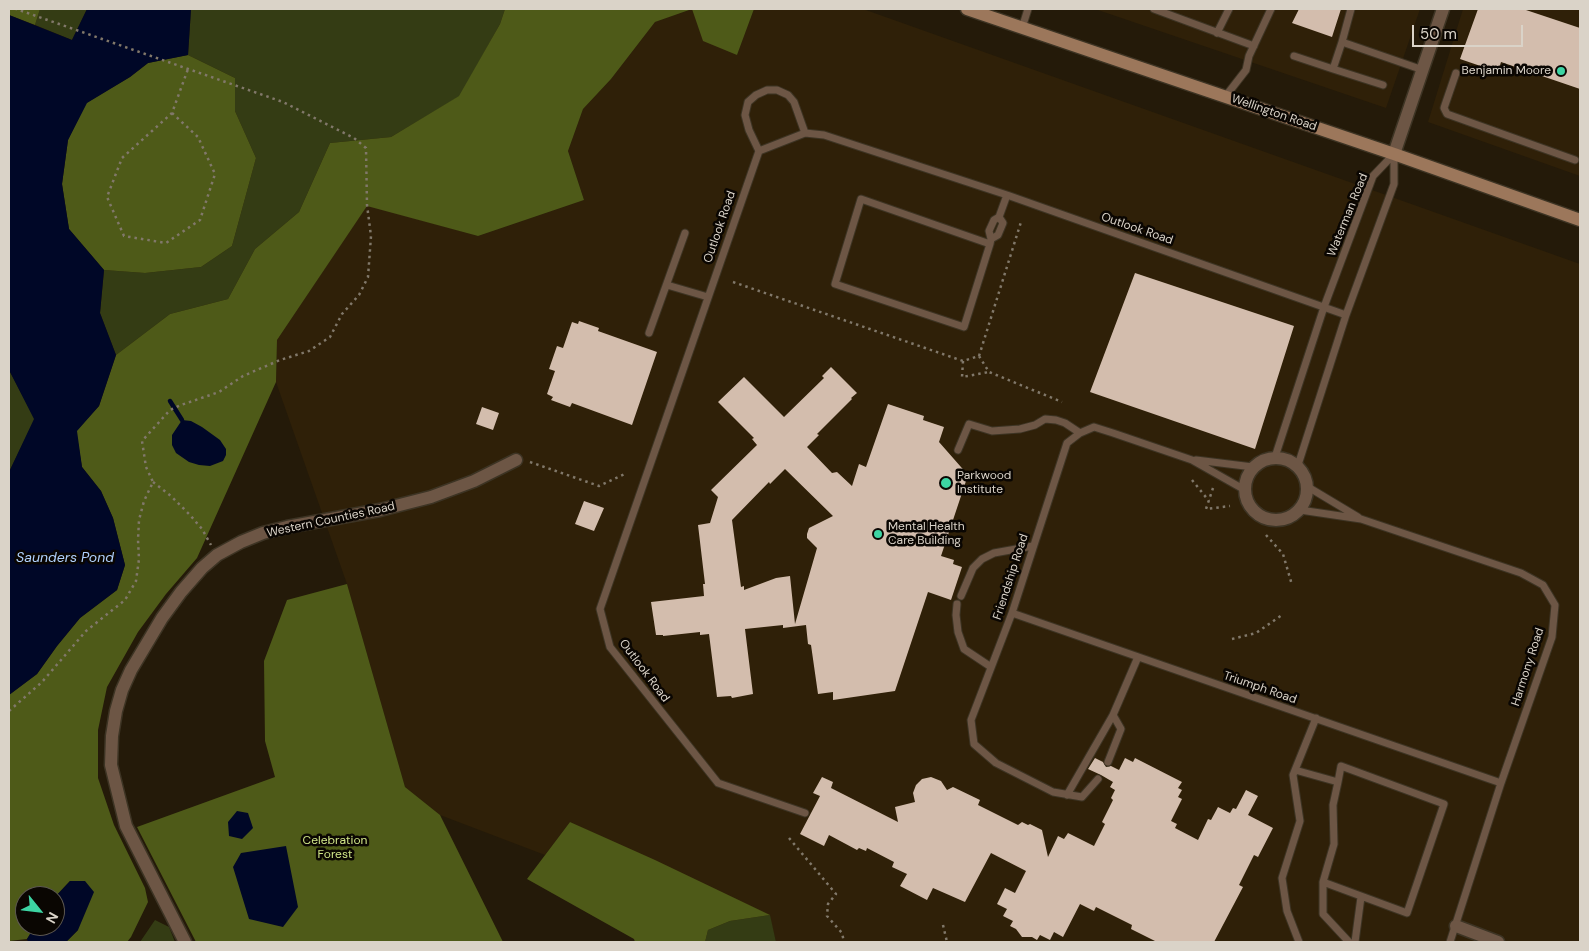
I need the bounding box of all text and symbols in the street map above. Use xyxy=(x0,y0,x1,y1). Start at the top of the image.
scale bar xyxy=(1414,15,1525,47)
text: 50 m xyxy=(1420,24,1457,44)
place label: Benjamin Moore xyxy=(1462,64,1551,78)
marker: Benjamin Moore xyxy=(1555,65,1567,77)
street label: Wellington Road xyxy=(1229,92,1319,134)
street label: Waterman Road xyxy=(1325,171,1371,259)
street label: Outlook Road xyxy=(701,189,739,265)
street label: Outlook Road xyxy=(1099,210,1175,248)
place label: Parkwood Institute xyxy=(957,469,1011,497)
marker: Parkwood Institute xyxy=(939,476,953,490)
street label: Western Counties Road xyxy=(266,499,396,541)
place label: Mental Health Care Building xyxy=(888,520,965,548)
marker: Mental Health Care Building xyxy=(872,528,884,540)
street label: Friendship Road xyxy=(990,532,1032,622)
water label: Saunders Pond xyxy=(16,550,114,566)
street label: Harmony Road xyxy=(1509,626,1547,708)
street label: Outlook Road xyxy=(616,637,672,705)
street label: Triumph Road xyxy=(1222,669,1298,707)
park label: Celebration Forest xyxy=(303,834,367,862)
north arrow xyxy=(15,886,65,936)
text: N xyxy=(42,909,63,927)

